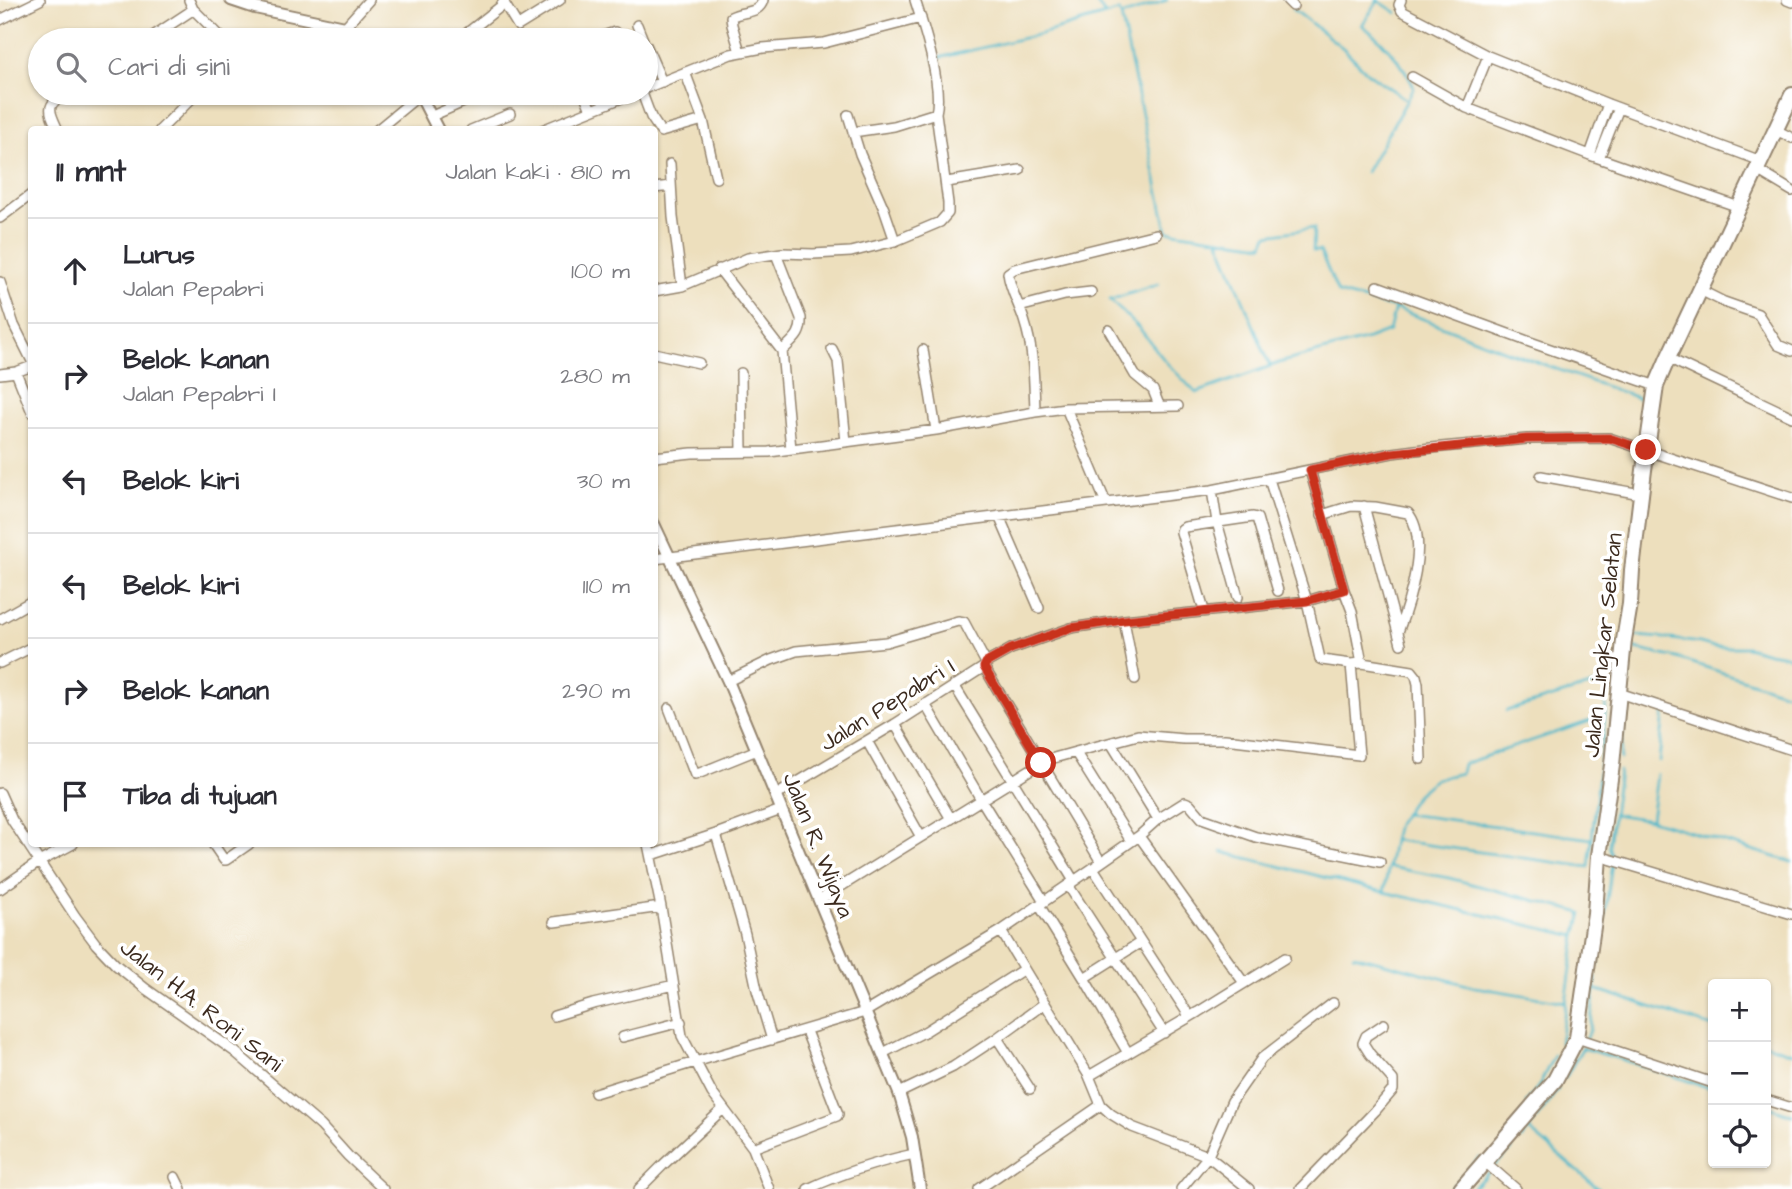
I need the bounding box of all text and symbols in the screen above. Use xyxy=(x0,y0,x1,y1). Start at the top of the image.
search box xyxy=(28,28,658,105)
icon: search xyxy=(52,48,90,86)
text: Cari di sini xyxy=(108,49,230,85)
text: 11 mnt xyxy=(56,151,126,193)
text: Jalan kaki · 810 m xyxy=(446,156,630,188)
text: Lurus xyxy=(123,237,195,273)
icon: ahead xyxy=(56,252,94,290)
text: 100 m xyxy=(571,255,630,287)
text: Jalan Pepabri xyxy=(123,273,264,305)
text: Belok kanan xyxy=(123,342,269,378)
icon: right xyxy=(56,357,94,395)
text: 280 m xyxy=(560,360,630,392)
text: Jalan Pepabri I xyxy=(123,378,276,410)
route end xyxy=(1630,434,1661,465)
icon: left xyxy=(56,462,94,500)
text: Belok kiri xyxy=(123,463,239,499)
text: 30 m xyxy=(577,465,630,497)
street label: Jalan Lingkar Selatan xyxy=(1575,531,1632,759)
icon: left xyxy=(56,567,94,605)
text: Belok kiri xyxy=(123,568,239,604)
text: 110 m xyxy=(582,570,630,602)
street label: Jalan Pepabri I xyxy=(814,651,961,759)
icon: right xyxy=(56,672,94,710)
text: Belok kanan xyxy=(123,673,269,709)
text: 290 m xyxy=(562,675,630,707)
route start xyxy=(1025,747,1056,778)
street label: Jalan R. Wijaya xyxy=(773,768,862,923)
icon: arrive xyxy=(56,777,94,815)
text: Tiba di tujuan xyxy=(123,778,277,814)
street label: Jalan H.A. Roni Sani xyxy=(113,932,290,1080)
map controls xyxy=(1708,979,1771,1168)
button: + xyxy=(1708,979,1771,1042)
button: − xyxy=(1708,1042,1771,1105)
button: locate xyxy=(1708,1105,1771,1168)

